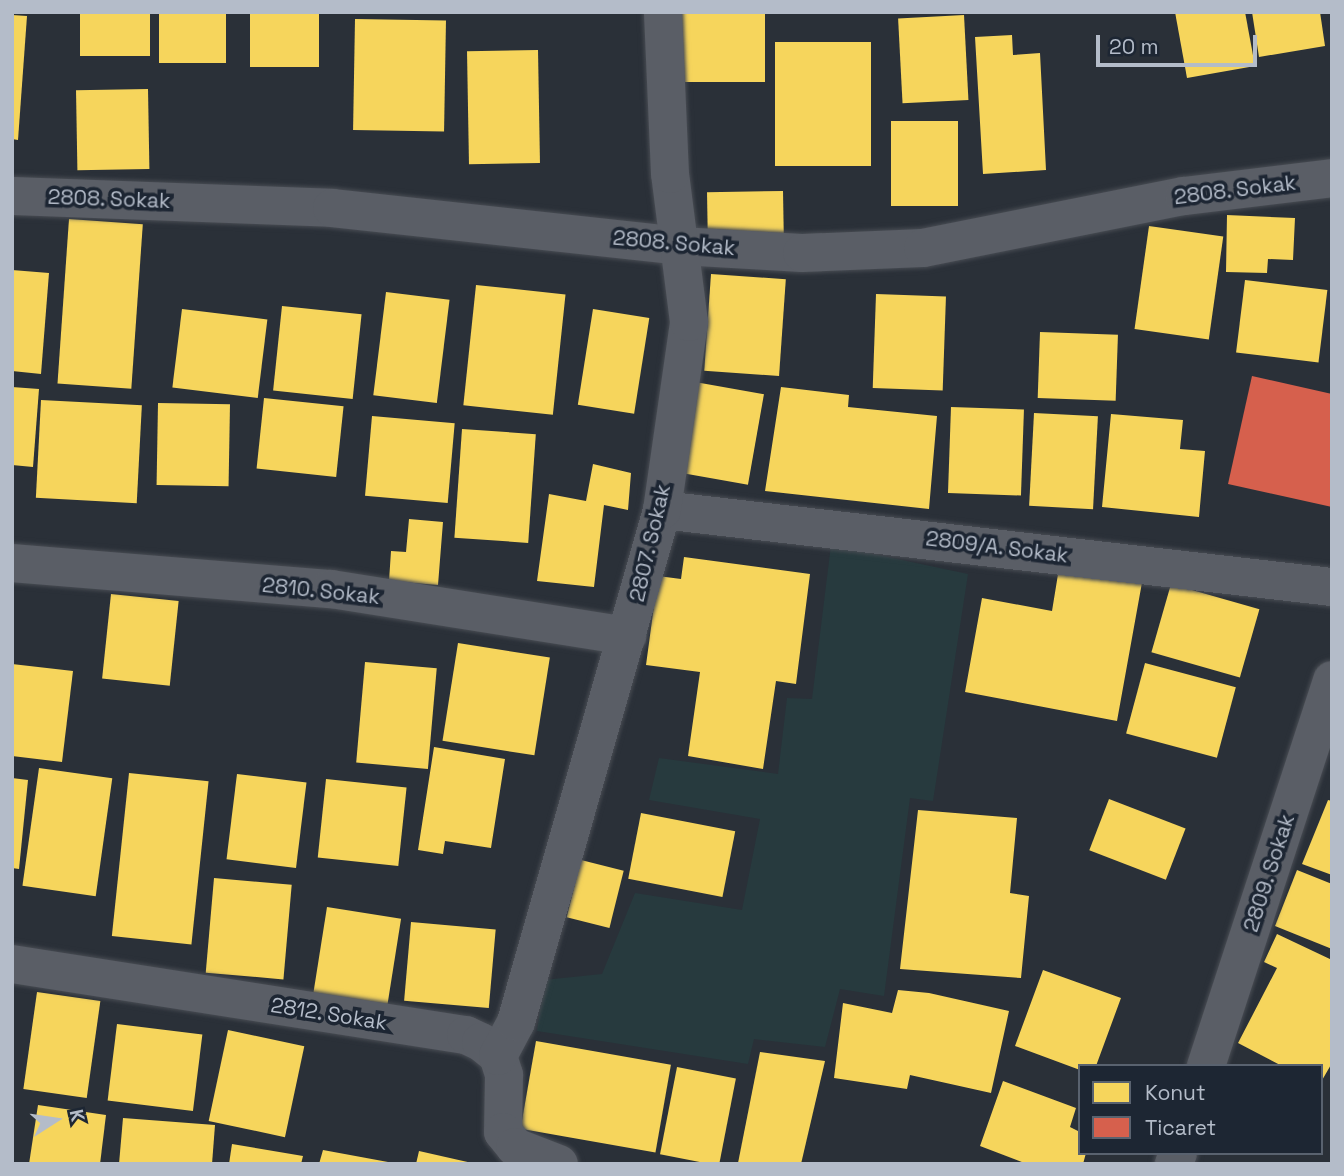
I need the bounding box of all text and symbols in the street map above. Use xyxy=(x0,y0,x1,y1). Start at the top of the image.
scale bar xyxy=(1099,21,1260,65)
text: 20 m xyxy=(1109,33,1159,60)
street label: 2808. Sokak xyxy=(1172,170,1298,210)
street label: 2808. Sokak xyxy=(47,184,171,214)
street label: 2808. Sokak xyxy=(611,225,737,261)
street label: 2807. Sokak xyxy=(624,482,676,604)
street label: 2809/A. Sokak xyxy=(924,526,1070,568)
street label: 2810. Sokak xyxy=(261,572,381,610)
street label: 2809. Sokak xyxy=(1238,811,1300,935)
street label: 2812. Sokak xyxy=(269,992,389,1036)
legend xyxy=(1078,1064,1323,1155)
text: Konut xyxy=(1145,1079,1206,1106)
north arrow xyxy=(21,1085,91,1155)
text: K xyxy=(64,1107,90,1124)
text: Ticaret xyxy=(1145,1114,1216,1141)

